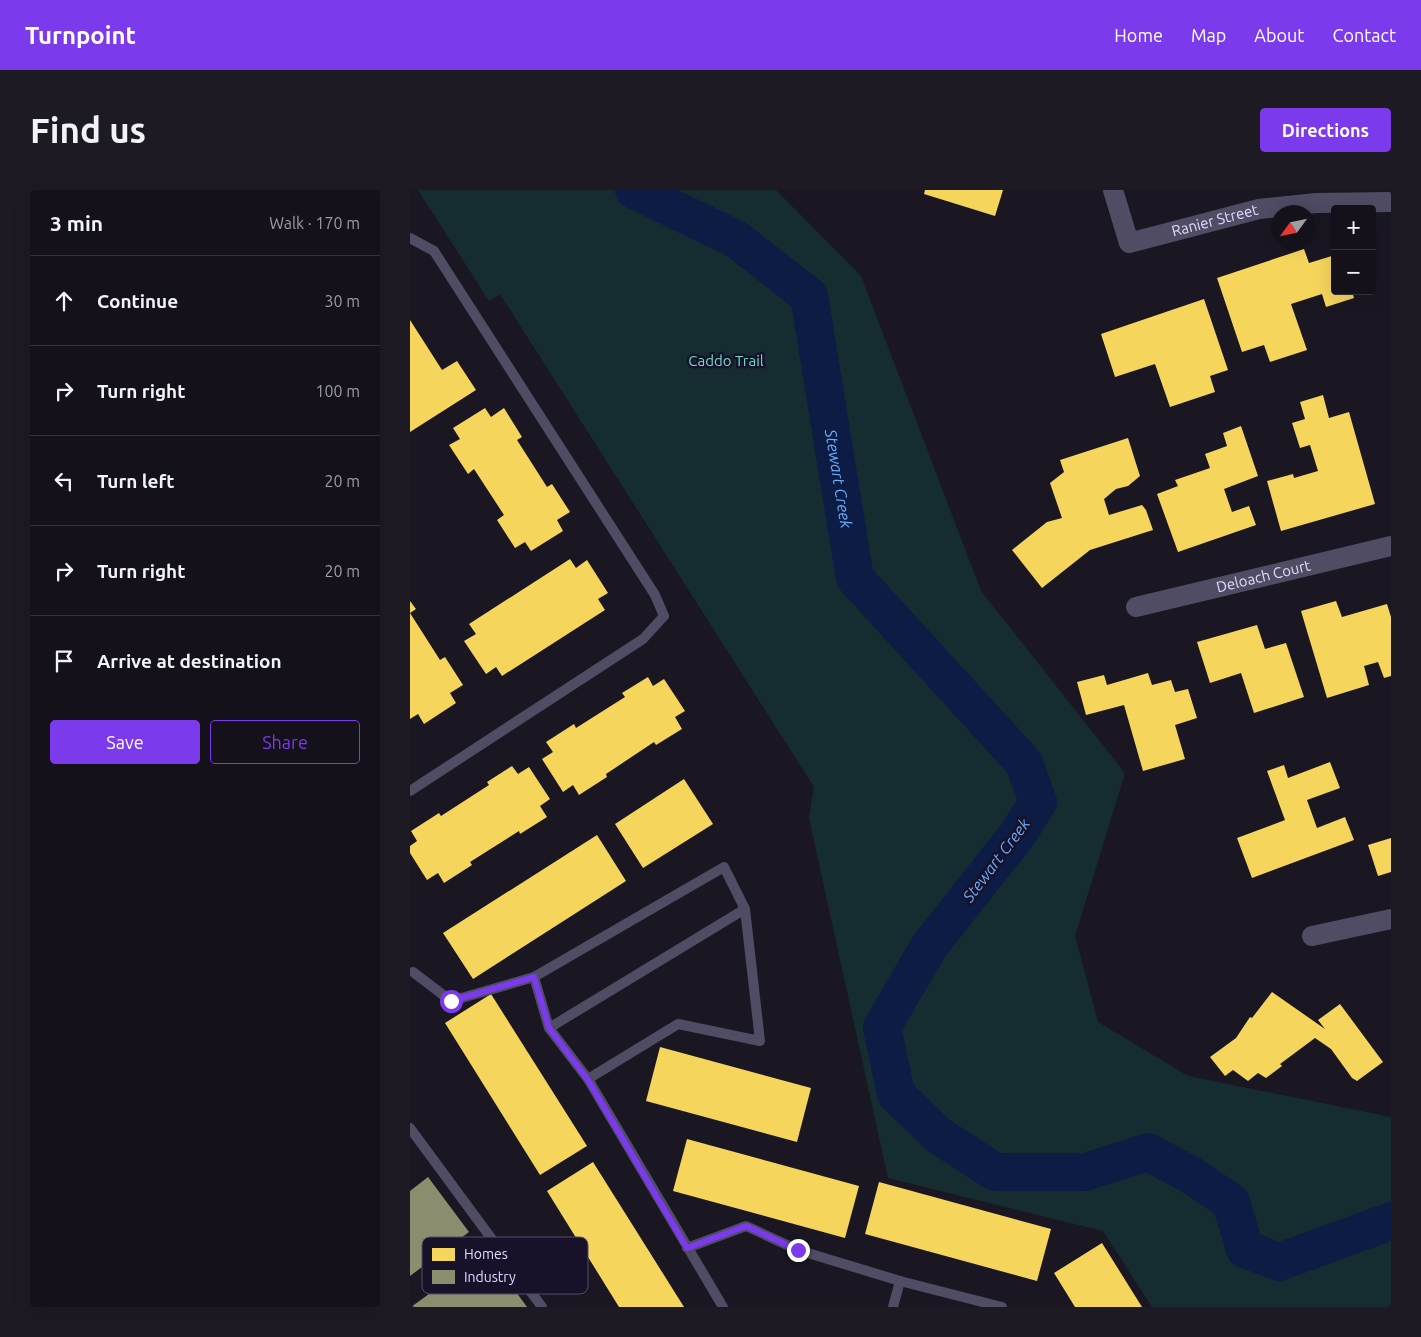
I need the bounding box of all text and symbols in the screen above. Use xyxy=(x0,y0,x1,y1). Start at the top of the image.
text: Turnpoint xyxy=(25,22,136,49)
text: Home xyxy=(1114,25,1163,45)
text: Map xyxy=(1191,25,1226,45)
text: About xyxy=(1254,25,1304,45)
text: Contact xyxy=(1332,25,1396,45)
button: Directions xyxy=(1260,108,1391,152)
text: Find us xyxy=(30,110,146,150)
street label: Ranier Street xyxy=(1170,201,1260,240)
north arrow xyxy=(1271,205,1316,250)
map controls xyxy=(1331,205,1376,295)
button: + xyxy=(1331,205,1376,250)
text: 3 min xyxy=(50,211,103,235)
text: Walk · 170 m xyxy=(269,214,360,232)
button: − xyxy=(1331,250,1376,295)
icon: ahead xyxy=(50,287,78,315)
text: Continue xyxy=(97,290,178,312)
text: 30 m xyxy=(324,292,360,310)
park label: Caddo Trail xyxy=(688,352,764,369)
icon: right xyxy=(50,377,78,405)
text: Turn right xyxy=(97,380,185,402)
text: 100 m xyxy=(315,382,360,400)
water label: Stewart Creek xyxy=(822,427,856,530)
icon: left xyxy=(50,467,78,495)
text: Turn left xyxy=(97,470,175,492)
text: 20 m xyxy=(324,472,360,490)
icon: right xyxy=(50,557,78,585)
street label: Deloach Court xyxy=(1214,557,1312,596)
text: Turn right xyxy=(97,560,185,582)
text: 20 m xyxy=(324,562,360,580)
icon: arrive xyxy=(50,647,78,675)
text: Arrive at destination xyxy=(97,650,282,672)
button: Save xyxy=(50,720,200,764)
button: Share xyxy=(210,720,360,764)
water label: Stewart Creek xyxy=(958,814,1034,906)
route start xyxy=(440,990,463,1013)
legend xyxy=(422,1237,588,1294)
route end xyxy=(787,1239,810,1262)
text: Homes xyxy=(464,1246,508,1262)
text: Industry xyxy=(464,1269,516,1285)

